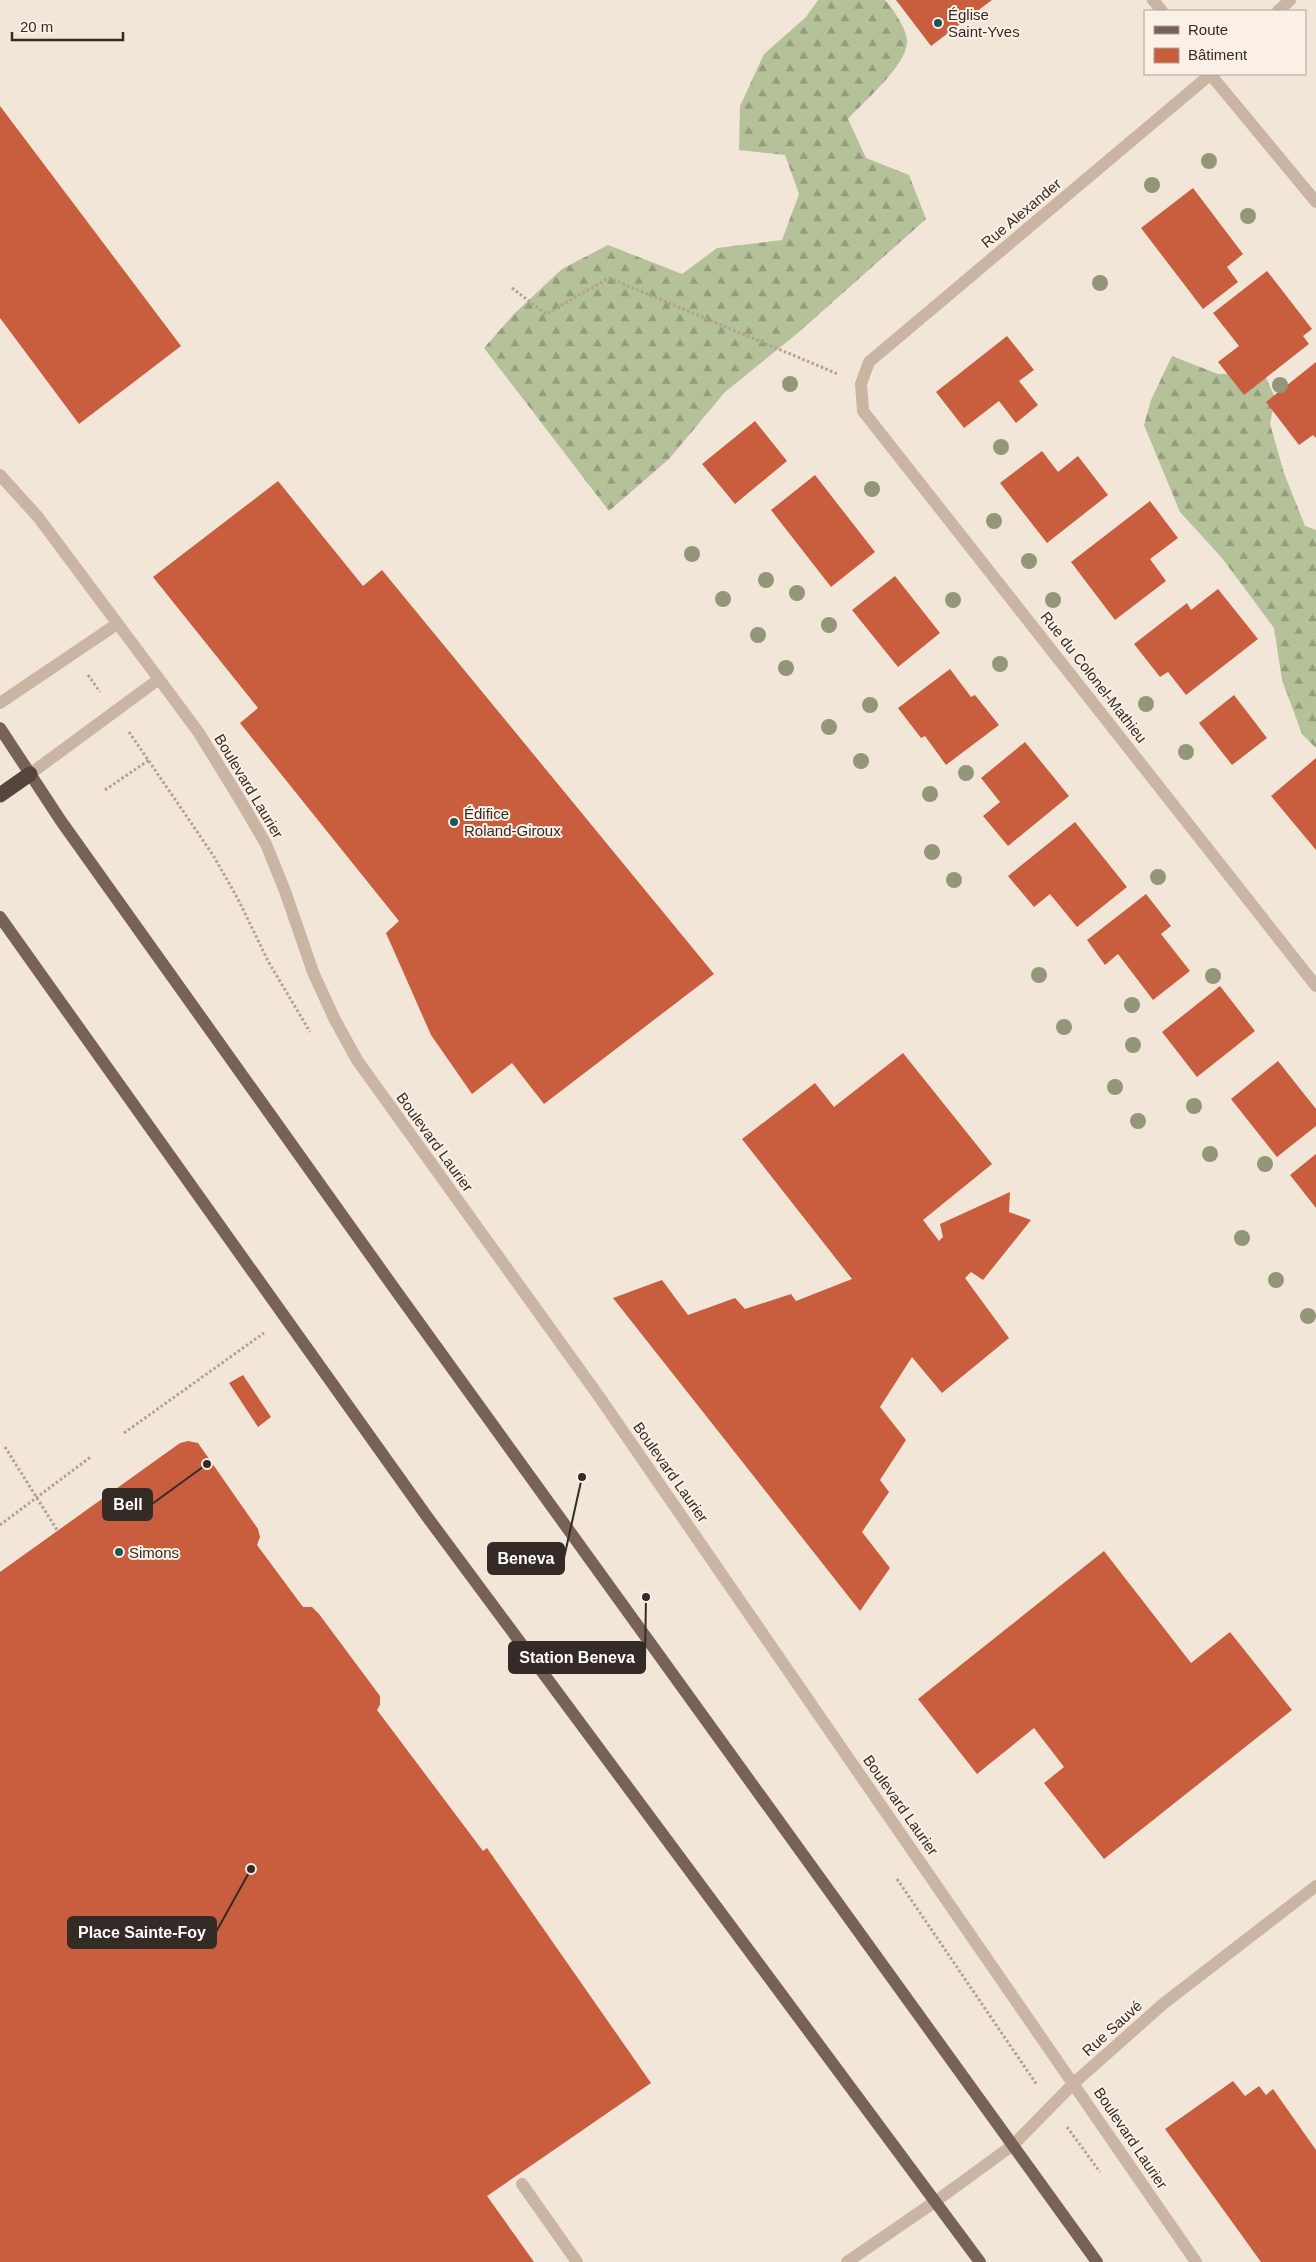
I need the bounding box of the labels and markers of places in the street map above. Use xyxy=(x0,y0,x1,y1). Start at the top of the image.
place label: Église Saint-Yves xyxy=(948,6,1020,40)
marker: Église Saint-Yves xyxy=(932,17,944,29)
place label: Édifice Roland-Giroux xyxy=(464,805,561,839)
marker: Édifice Roland-Giroux xyxy=(448,816,460,828)
callout: Bell xyxy=(103,1489,152,1520)
callout: Beneva xyxy=(488,1543,564,1574)
place label: Simons xyxy=(129,1544,179,1561)
marker: Simons xyxy=(113,1546,125,1558)
callout: Station Beneva xyxy=(509,1642,645,1673)
callout: Place Sainte-Foy xyxy=(68,1917,216,1948)

